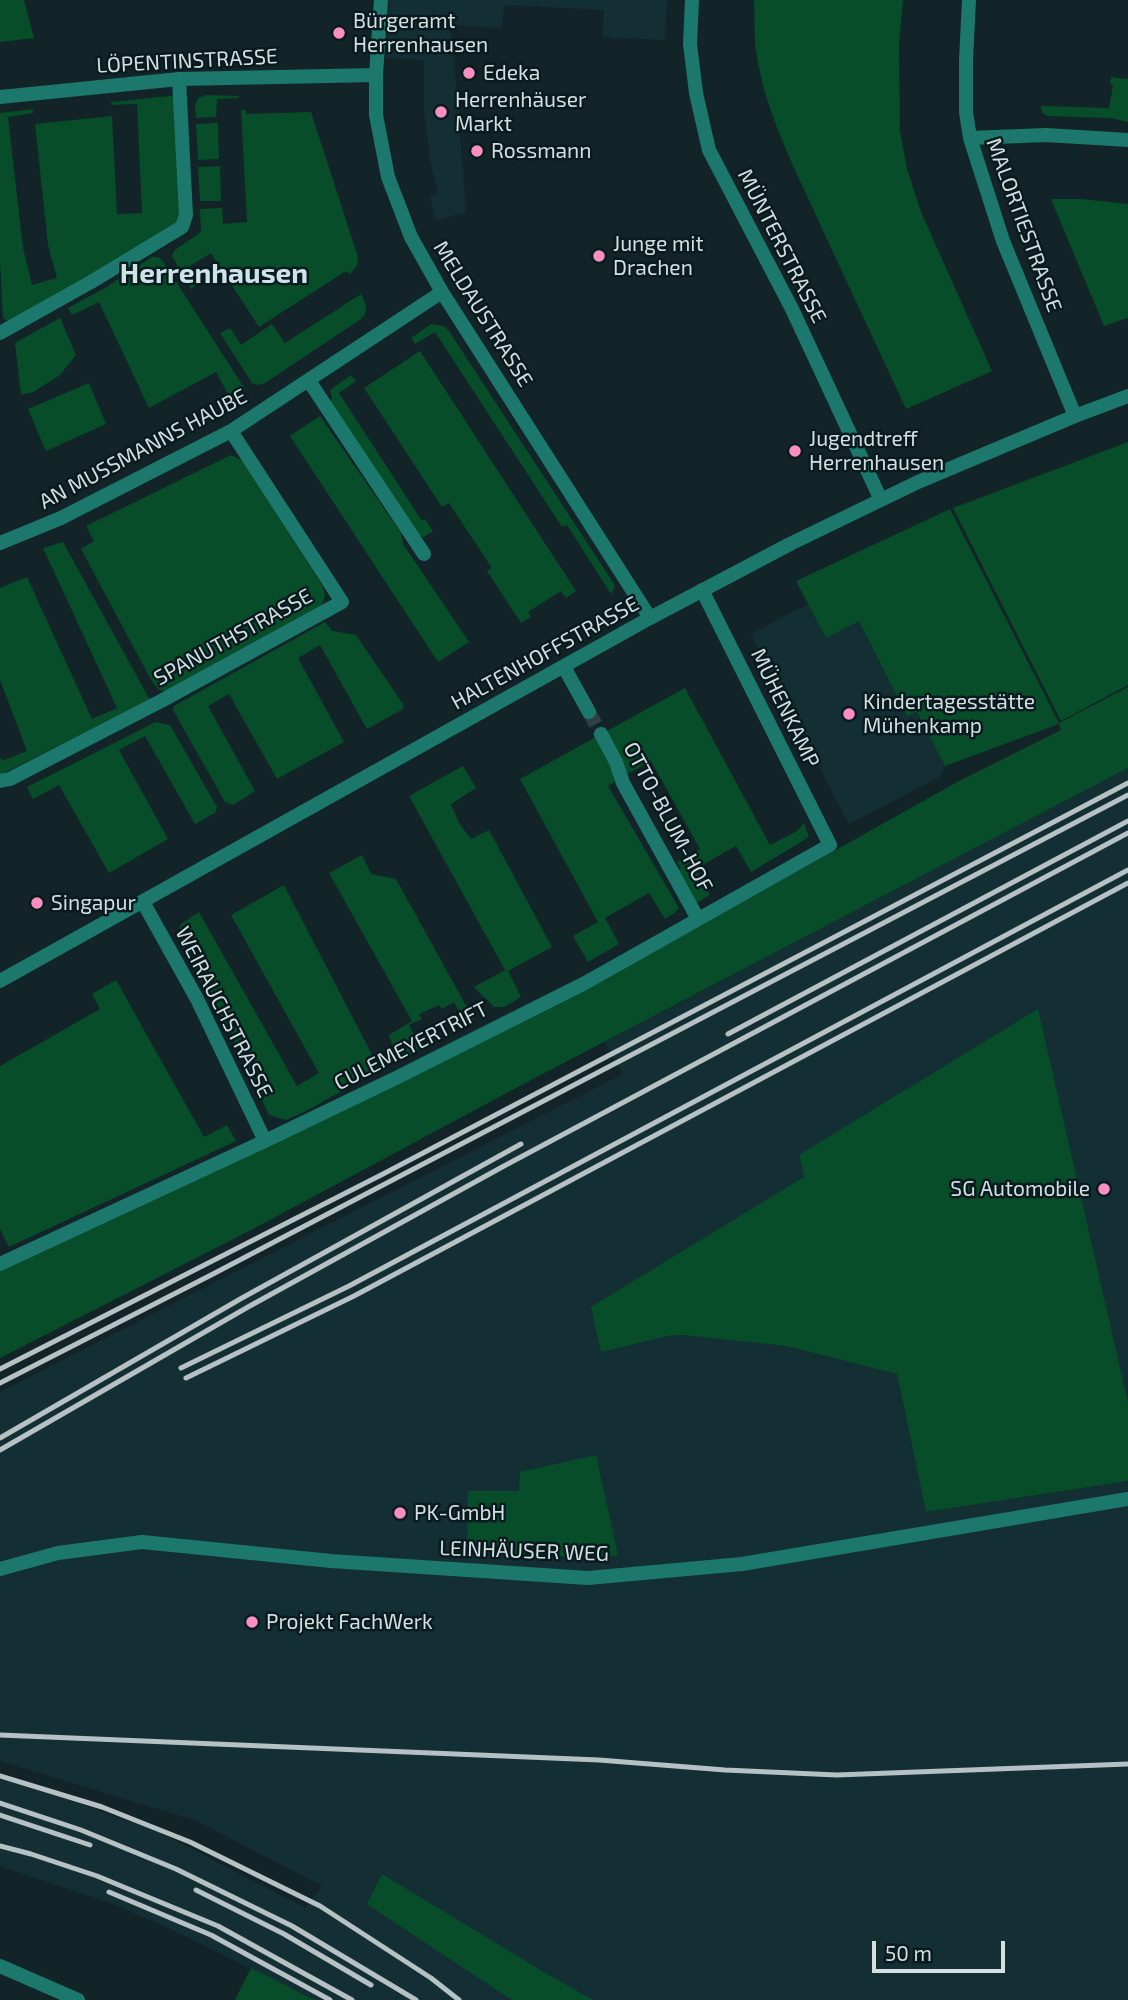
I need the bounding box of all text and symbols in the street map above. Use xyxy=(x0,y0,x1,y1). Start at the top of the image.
place label: Bürgeramt Herrenhausen xyxy=(353,8,488,58)
marker: Bürgeramt Herrenhausen xyxy=(331,25,347,41)
street label: LÖPENTINSTRASSE xyxy=(96,44,278,78)
place label: Edeka xyxy=(483,60,540,86)
marker: Edeka xyxy=(461,65,477,81)
place label: Herrenhäuser Markt xyxy=(455,87,586,137)
marker: Herrenhäuser Markt xyxy=(433,104,449,120)
street label: MALORTIESTRASSE xyxy=(981,134,1067,316)
place label: Rossmann xyxy=(491,138,591,164)
marker: Rossmann xyxy=(469,143,485,159)
street label: MÜNTERSTRASSE xyxy=(732,165,832,327)
place label: Junge mit Drachen xyxy=(613,231,704,281)
street label: MELDAUSTRASSE xyxy=(428,236,538,392)
marker: Junge mit Drachen xyxy=(591,248,607,264)
district label: Herrenhausen xyxy=(120,257,308,291)
street label: AN MUSSMANNS HAUBE xyxy=(35,383,251,515)
place label: Jugendtreff Herrenhausen xyxy=(809,426,944,476)
marker: Jugendtreff Herrenhausen xyxy=(787,443,803,459)
street label: SPANUTHSTRASSE xyxy=(150,583,316,691)
street label: HALTENHOFFSTRASSE xyxy=(447,591,643,715)
street label: MÜHENKAMP xyxy=(745,644,825,772)
place label: Kindertagesstätte Mühenkamp xyxy=(863,689,1035,739)
marker: Kindertagesstätte Mühenkamp xyxy=(841,706,857,722)
street label: OTTO-BLUM-HOF xyxy=(618,738,718,896)
place label: Singapur xyxy=(51,890,136,916)
marker: Singapur xyxy=(29,895,45,911)
street label: WEIRAUCHSTRASSE xyxy=(170,922,278,1102)
street label: CULEMEYERTRIFT xyxy=(330,996,492,1096)
place label: SG Automobile xyxy=(950,1176,1090,1202)
marker: SG Automobile xyxy=(1096,1181,1112,1197)
place label: PK-GmbH xyxy=(414,1500,505,1526)
marker: PK-GmbH xyxy=(392,1505,408,1521)
street label: LEINHÄUSER WEG xyxy=(439,1535,609,1567)
place label: Projekt FachWerk xyxy=(266,1609,433,1635)
marker: Projekt FachWerk xyxy=(244,1614,260,1630)
scale bar xyxy=(876,1926,1009,1970)
text: 50 m xyxy=(885,1940,932,1965)

